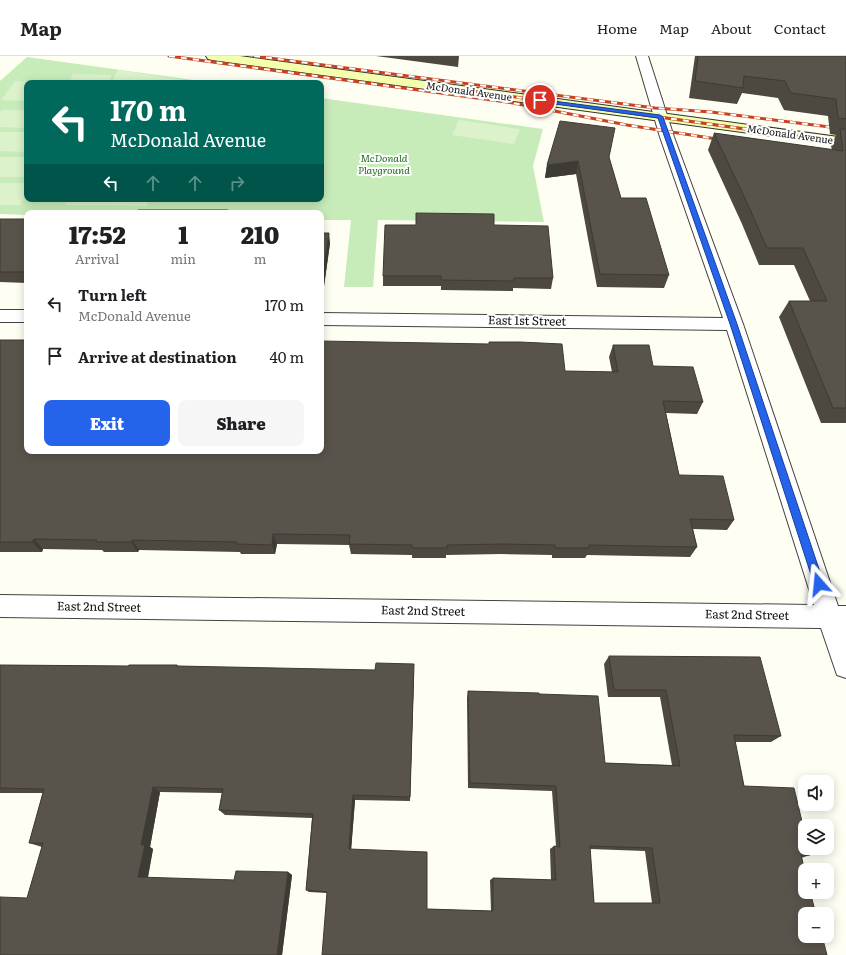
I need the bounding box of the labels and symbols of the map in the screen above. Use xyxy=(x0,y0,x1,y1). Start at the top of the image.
street label: McDonald Avenue xyxy=(425,77,513,104)
pin xyxy=(523,83,557,117)
street label: McDonald Avenue xyxy=(746,120,834,147)
park label: McDonald Playground xyxy=(358,150,410,177)
street label: East 1st Street xyxy=(488,310,566,330)
position arrow xyxy=(798,563,840,605)
street label: East 2nd Street xyxy=(57,596,142,616)
street label: East 2nd Street xyxy=(381,600,466,620)
street label: East 2nd Street xyxy=(705,604,790,624)

